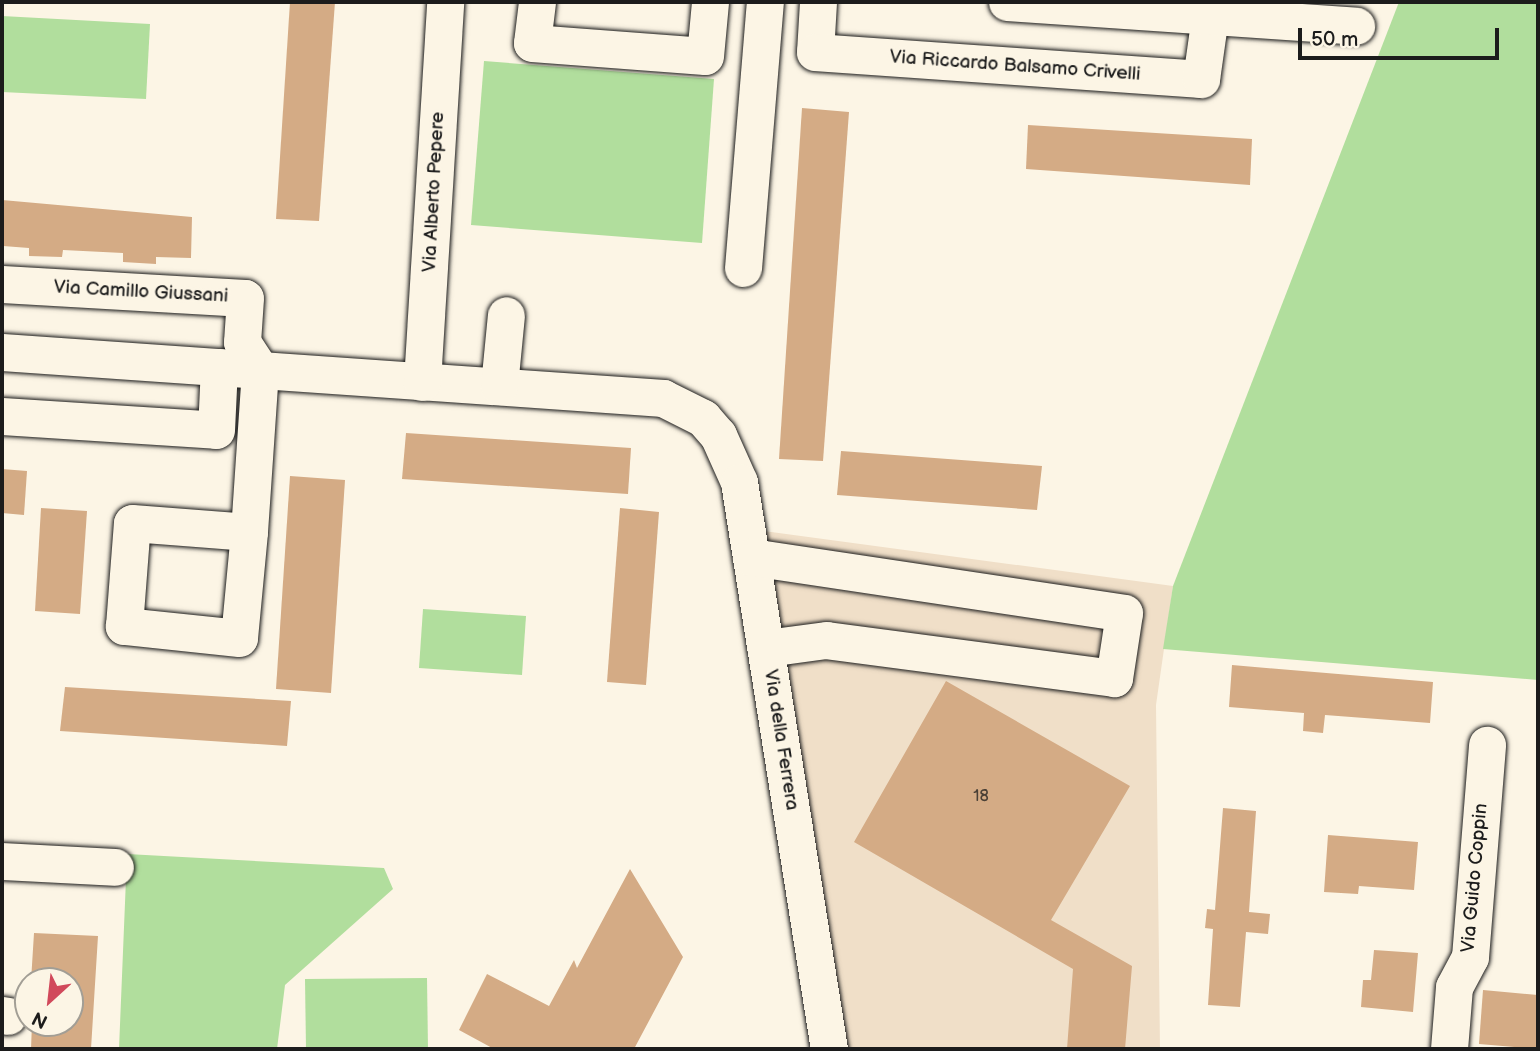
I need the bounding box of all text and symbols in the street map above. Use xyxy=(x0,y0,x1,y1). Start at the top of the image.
scale bar xyxy=(1302,14,1503,58)
text: 50 m xyxy=(1311,27,1358,52)
street label: Via Riccardo Balsamo Crivelli xyxy=(889,46,1141,86)
street label: Via Alberto Pepere xyxy=(418,111,450,273)
street label: Via Camillo Giussani xyxy=(53,276,229,308)
street label: Via della Ferrera xyxy=(759,668,803,812)
house number: 18 xyxy=(973,787,989,807)
street label: Via Guido Coppin xyxy=(1457,802,1493,954)
north arrow xyxy=(14,967,84,1037)
text: N xyxy=(29,1006,52,1033)

